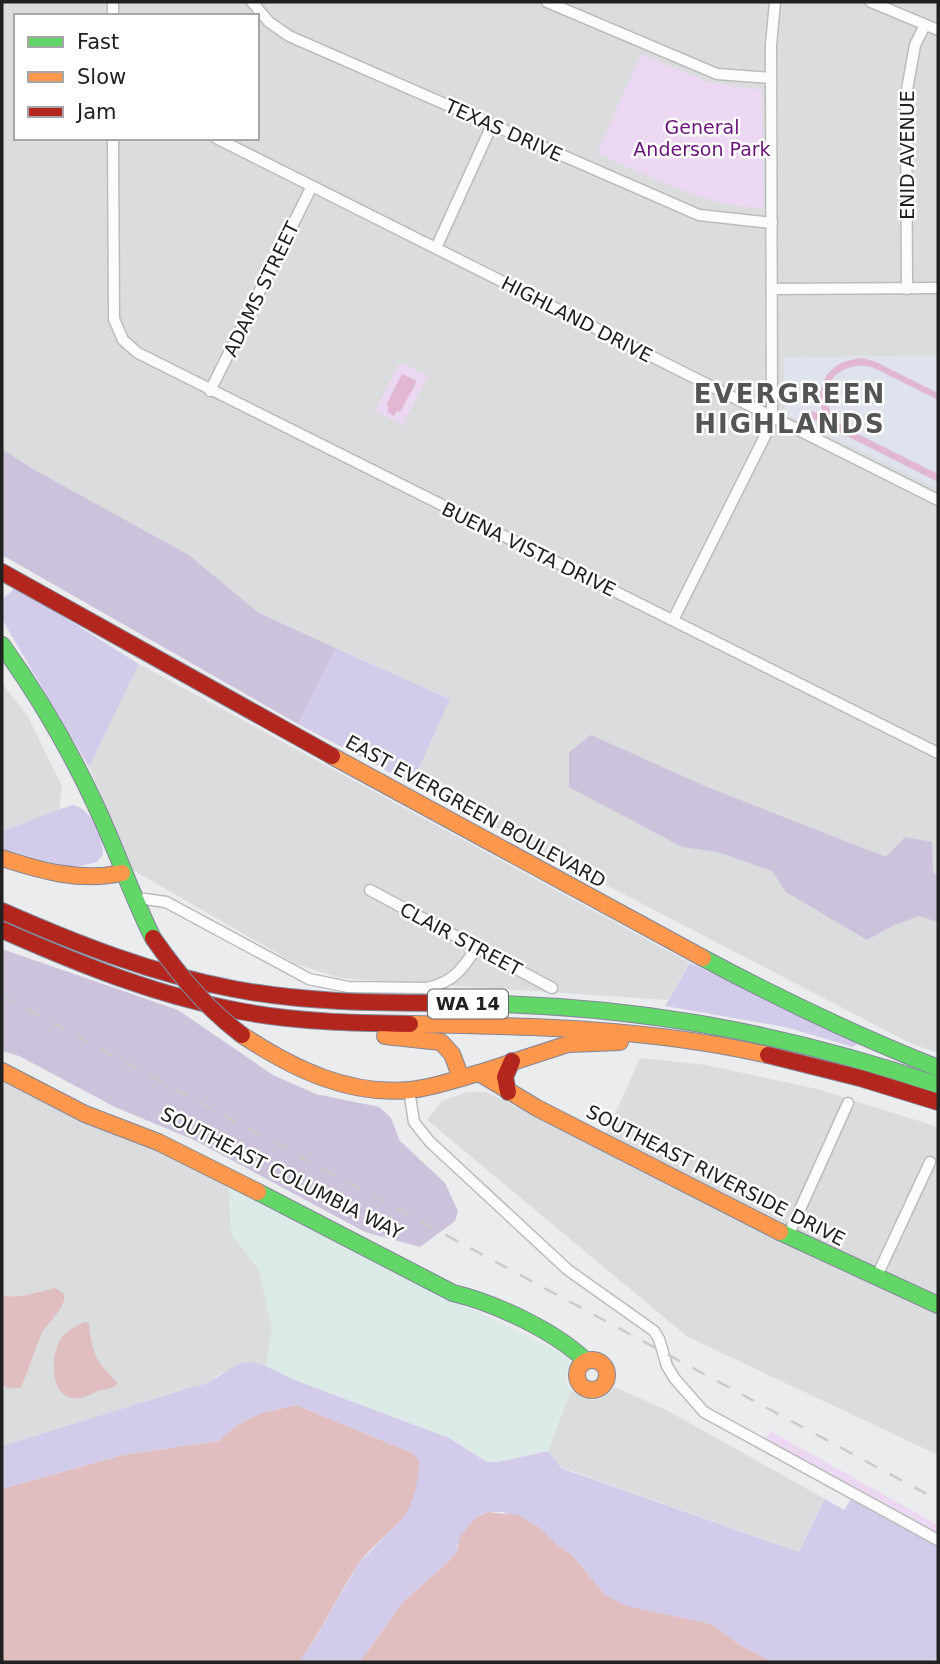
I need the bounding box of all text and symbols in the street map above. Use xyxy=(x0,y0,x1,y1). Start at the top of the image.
legend xyxy=(14,14,259,140)
text: Fast xyxy=(77,30,119,54)
text: Slow xyxy=(77,65,126,89)
street label: ENID AVENUE xyxy=(896,90,918,220)
street label: TEXAS DRIVE xyxy=(441,94,566,166)
text: Jam xyxy=(75,100,117,124)
park label: General Anderson Park xyxy=(633,116,771,160)
street label: ADAMS STREET xyxy=(219,218,303,360)
street label: HIGHLAND DRIVE xyxy=(498,271,656,367)
district label: EVERGREEN HIGHLANDS xyxy=(694,379,886,439)
street label: BUENA VISTA DRIVE xyxy=(439,497,619,601)
street label: EAST EVERGREEN BOULEVARD xyxy=(342,730,610,892)
street label: CLAIR STREET xyxy=(396,898,526,980)
road number: WA 14 xyxy=(428,989,508,1018)
street label: SOUTHEAST RIVERSIDE DRIVE xyxy=(583,1100,849,1250)
street label: SOUTHEAST COLUMBIA WAY xyxy=(157,1102,407,1244)

